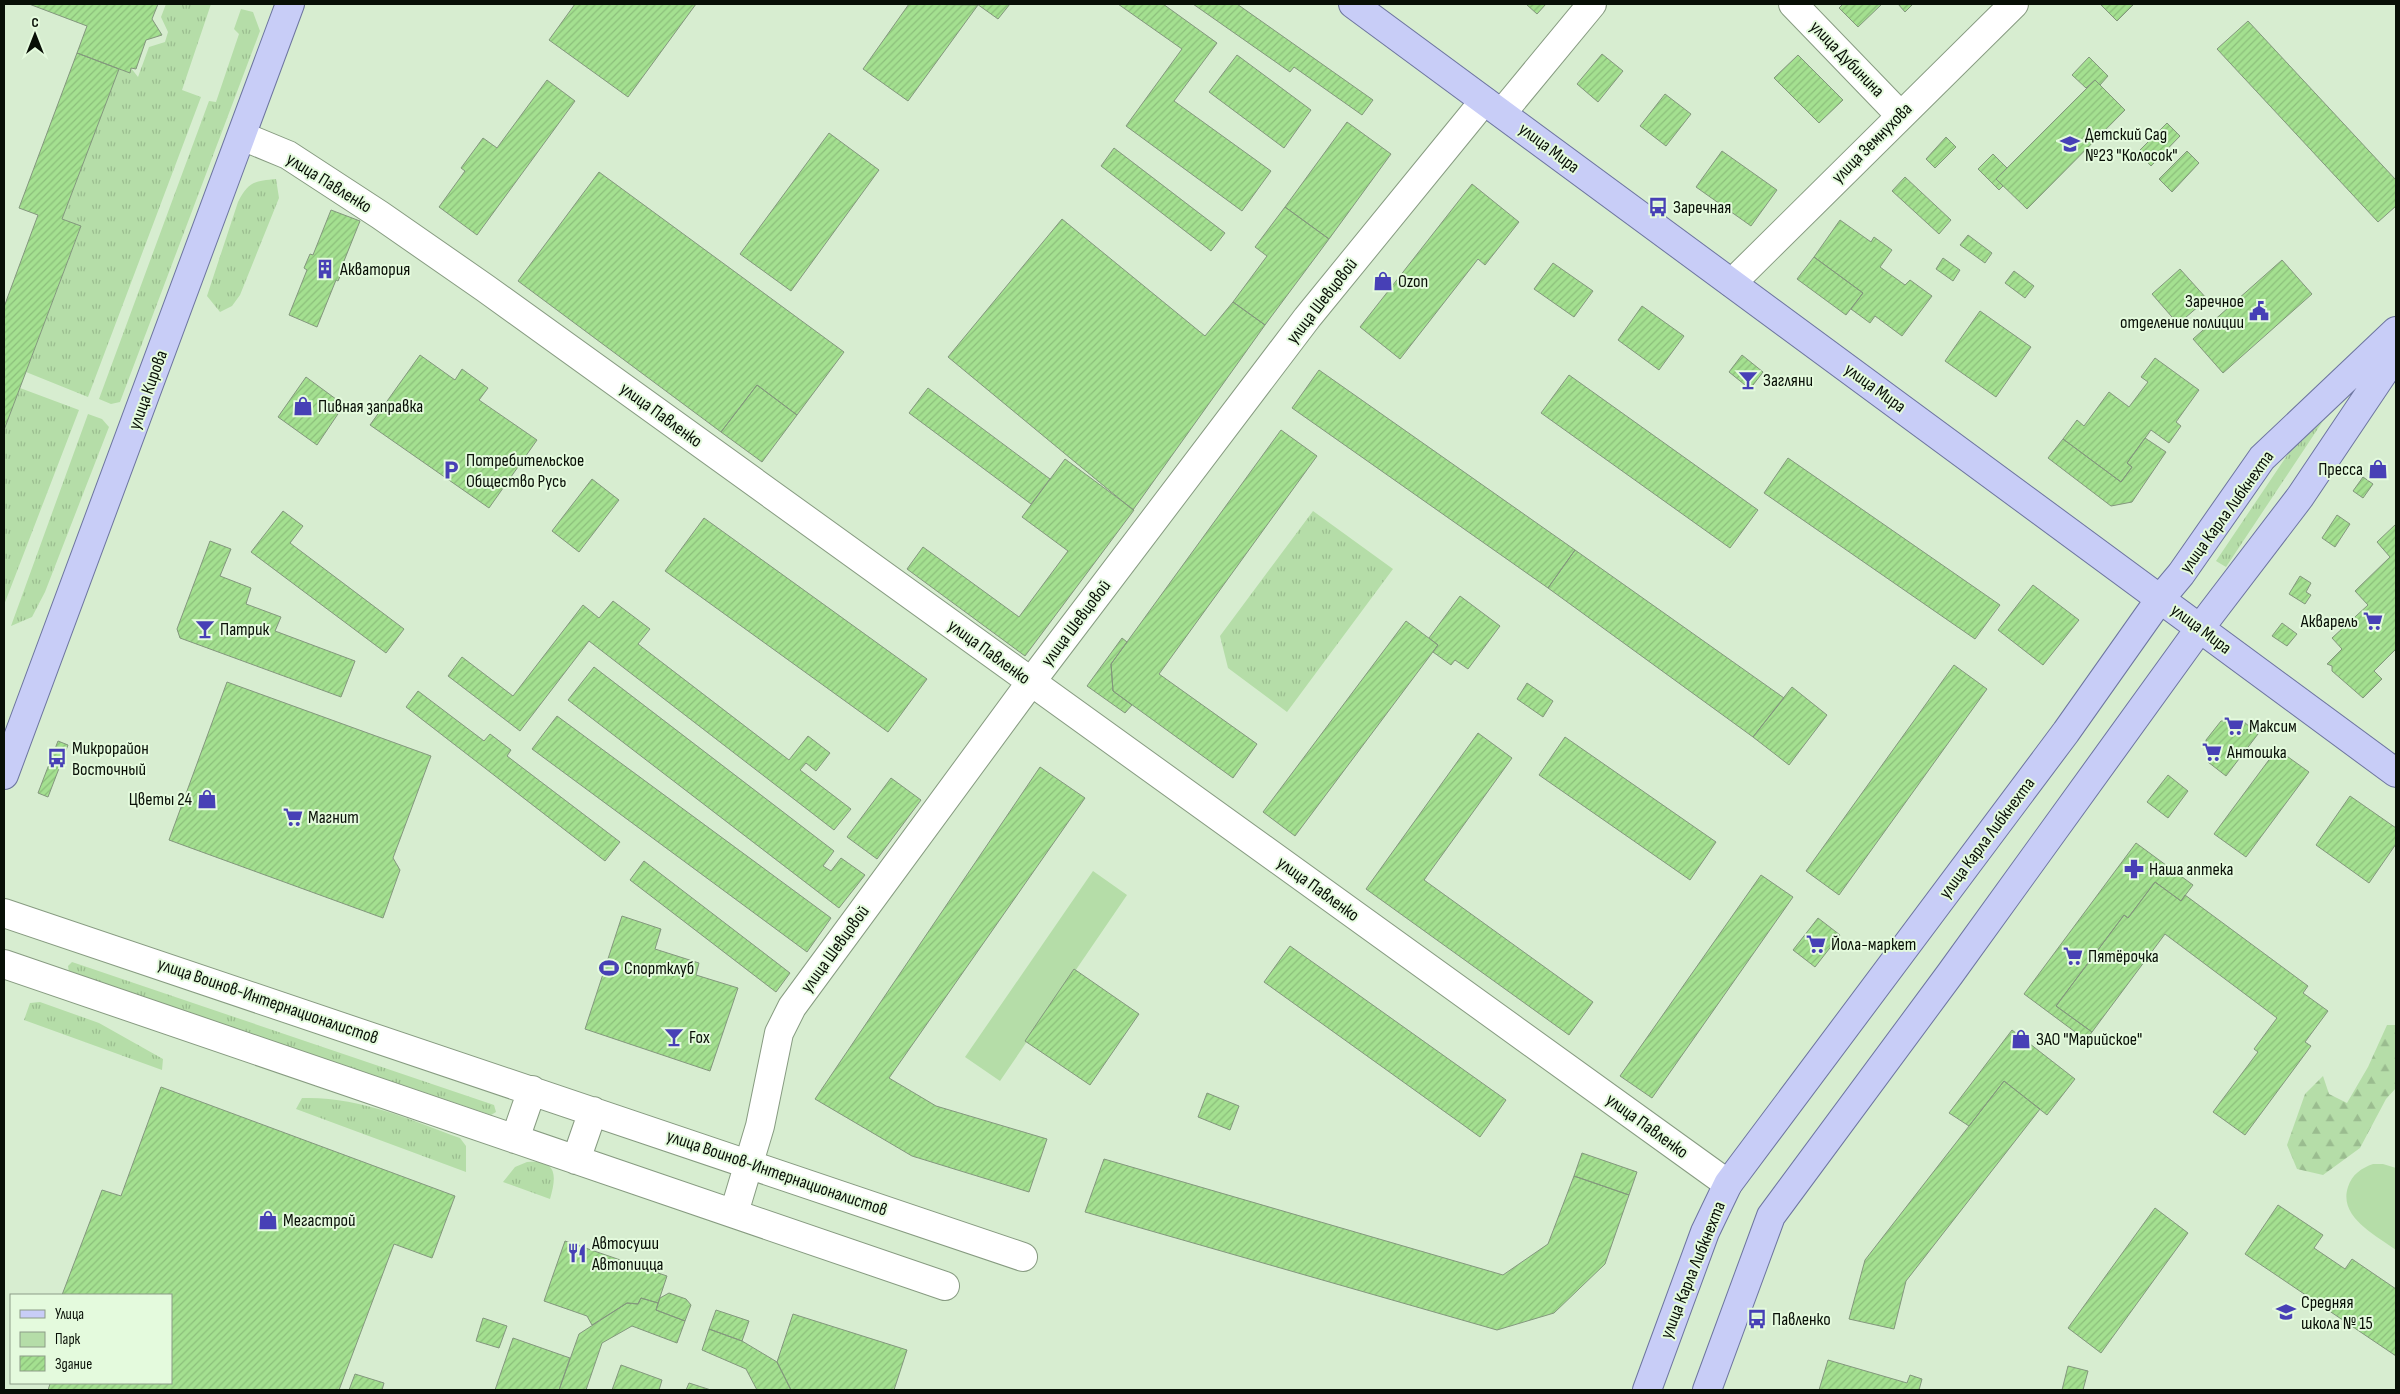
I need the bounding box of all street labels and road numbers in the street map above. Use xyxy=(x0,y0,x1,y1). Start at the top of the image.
street label: улица Дубинина xyxy=(1805,17,1889,102)
street label: улица Земнухова xyxy=(1828,99,1916,187)
street label: улица Мира xyxy=(1515,118,1584,178)
street label: улица Павленко xyxy=(282,148,376,218)
street label: улица Шевцовой xyxy=(1282,254,1362,348)
street label: улица Кирова xyxy=(124,347,172,433)
street label: улица Мира xyxy=(1840,359,1910,417)
street label: улица Павленко xyxy=(616,378,706,452)
street label: улица Карла Либкнехта xyxy=(2176,447,2278,577)
street label: улица Шевцовой xyxy=(1037,576,1115,670)
street label: улица Мира xyxy=(2167,599,2236,659)
street label: улица Павленко xyxy=(944,615,1034,689)
street label: улица Карла Либкнехта xyxy=(1935,773,2039,903)
street label: улица Павленко xyxy=(1273,852,1363,926)
street label: улица Шевцовой xyxy=(796,901,874,997)
street label: улица Воинов-Интернационалистов xyxy=(155,953,381,1049)
street label: улица Павленко xyxy=(1602,1089,1692,1163)
street label: улица Воинов-Интернационалистов xyxy=(664,1125,890,1221)
street label: улица Карла Либкнехта xyxy=(1656,1198,1730,1342)

